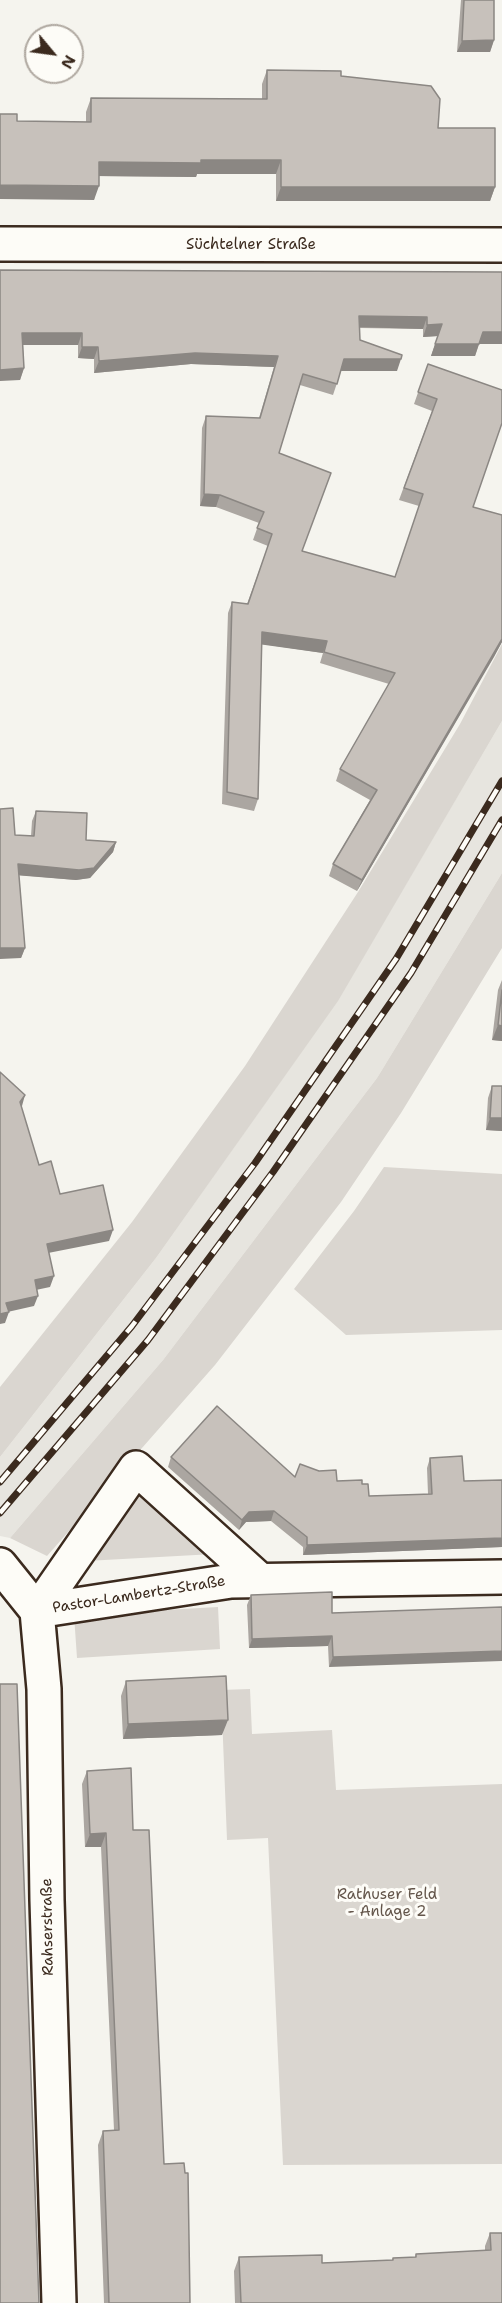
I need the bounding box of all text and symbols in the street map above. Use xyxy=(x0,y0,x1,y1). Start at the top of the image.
north arrow xyxy=(24,24,84,84)
text: N xyxy=(56,51,81,73)
street label: Süchtelner Straße xyxy=(186,236,316,254)
street label: Pastor-Lambertz-Straße xyxy=(51,1572,227,1618)
street label: Rahserstraße xyxy=(38,1878,58,1976)
park label: Rathuser Feld - Anlage 2 xyxy=(337,1886,437,1921)

